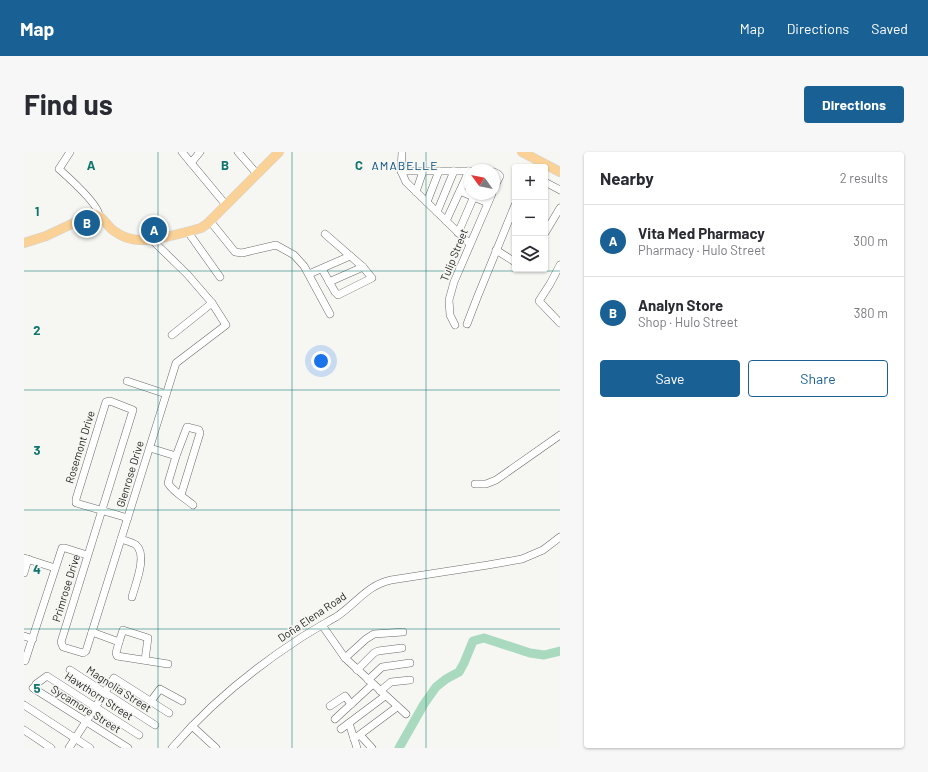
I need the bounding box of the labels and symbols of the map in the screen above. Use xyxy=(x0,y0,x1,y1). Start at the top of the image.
text: A xyxy=(87,157,96,173)
text: B xyxy=(221,157,229,173)
text: C xyxy=(355,157,363,173)
district label: AMABELLE xyxy=(372,158,438,172)
north arrow xyxy=(464,164,500,200)
text: 1 xyxy=(35,203,39,219)
pin: B xyxy=(74,208,100,238)
pin: A xyxy=(141,215,167,245)
street label: Tulip Street xyxy=(437,227,470,283)
text: 2 xyxy=(33,322,41,338)
your location xyxy=(311,351,331,371)
street label: Rosemont Drive xyxy=(62,409,97,485)
street label: Glenrose Drive xyxy=(113,439,146,509)
text: 3 xyxy=(33,442,41,458)
street label: Primrose Drive xyxy=(49,552,82,623)
text: 4 xyxy=(33,561,41,577)
street label: Doña Elena Road xyxy=(275,589,348,644)
street label: Magnolia Street xyxy=(85,663,154,714)
street label: Hawthorn Street xyxy=(63,669,136,722)
text: 5 xyxy=(33,680,41,696)
street label: Sycamore Street xyxy=(49,682,124,735)

